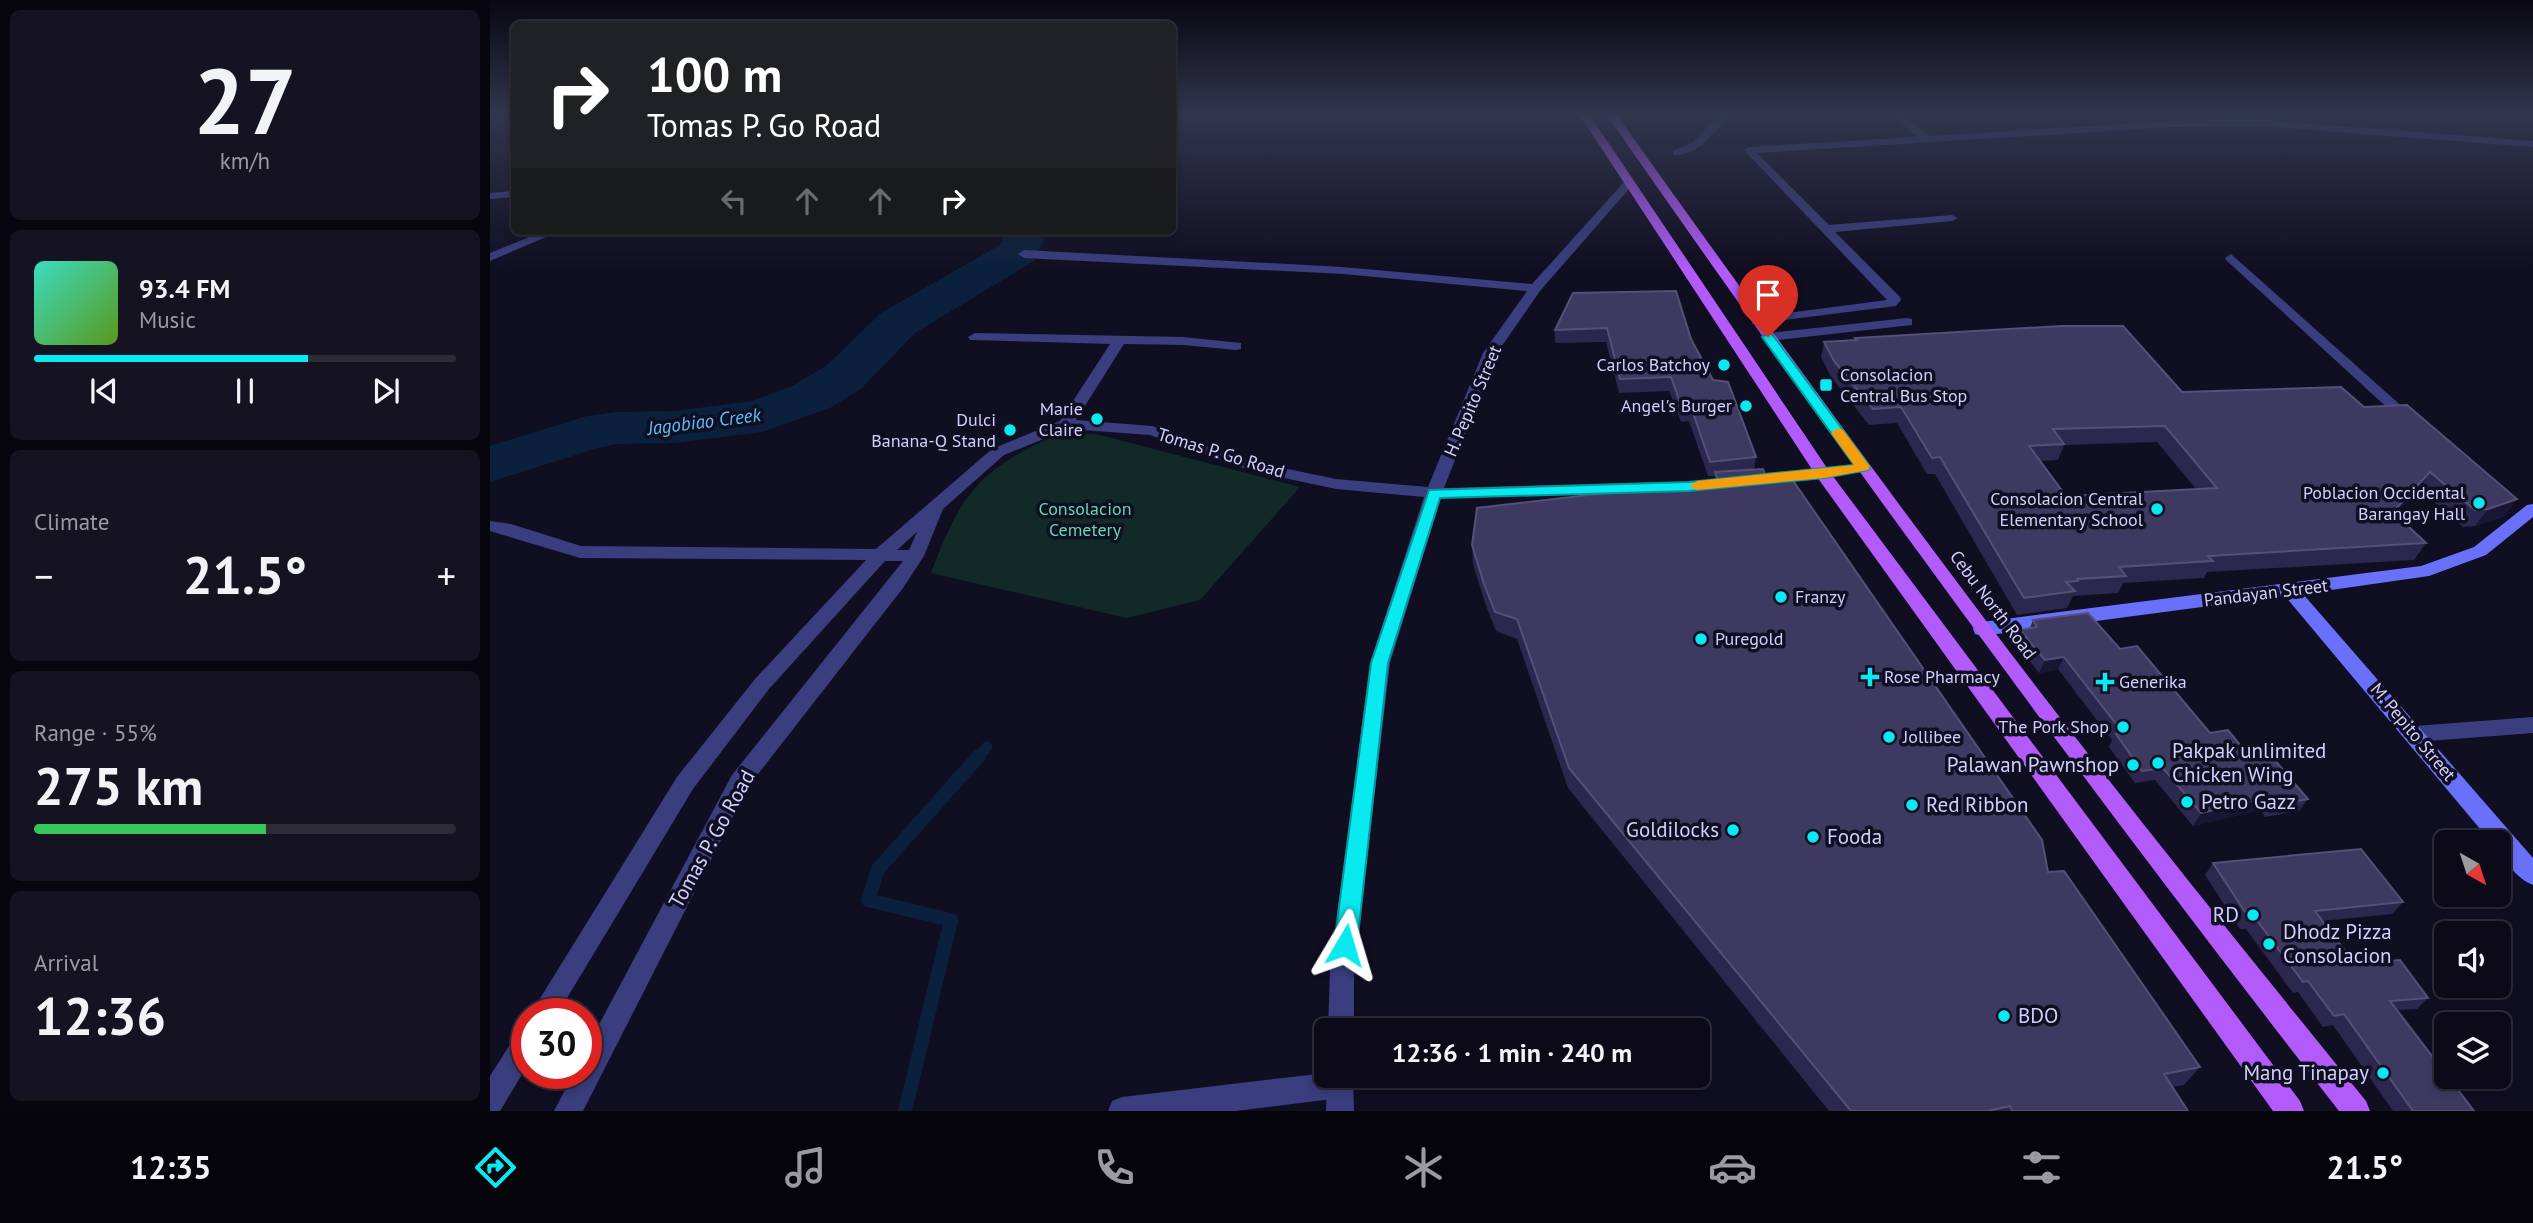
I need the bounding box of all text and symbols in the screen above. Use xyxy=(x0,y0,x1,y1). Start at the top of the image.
text: 27 xyxy=(193,41,297,159)
text: 100 m xyxy=(647,42,782,106)
icon: right xyxy=(532,49,623,140)
text: Tomas P. Go Road xyxy=(647,104,881,146)
text: km/h xyxy=(220,146,270,175)
icon: left xyxy=(715,182,753,220)
icon: ahead xyxy=(788,182,826,220)
icon: ahead xyxy=(861,182,899,220)
icon: right xyxy=(934,182,972,220)
pin xyxy=(1738,265,1798,337)
text: 93.4 FM xyxy=(139,272,230,305)
icon: arrive xyxy=(1749,276,1787,314)
text: Music xyxy=(139,305,196,334)
street label: H. Pepito Street xyxy=(1439,342,1506,460)
place label: Carlos Batchoy xyxy=(1597,353,1711,376)
marker: Carlos Batchoy xyxy=(1716,357,1732,373)
place label: Consolacion Central Bus Stop xyxy=(1840,363,1967,407)
icon: previous xyxy=(85,372,123,410)
icon: pause xyxy=(226,372,264,410)
icon: next xyxy=(367,372,405,410)
marker: Consolacion Central Bus Stop xyxy=(1818,377,1834,393)
place label: Angel's Burger xyxy=(1621,394,1732,417)
place label: Marie Claire xyxy=(1038,397,1083,441)
marker: Angel's Burger xyxy=(1738,398,1754,414)
water label: Jagobiao Creek xyxy=(644,402,764,440)
place label: Dulci Banana-Q Stand xyxy=(871,408,996,452)
marker: Marie Claire xyxy=(1089,411,1105,427)
marker: Dulci Banana-Q Stand xyxy=(1002,422,1018,438)
street label: Tomas P. Go Road xyxy=(1155,422,1288,483)
place label: Poblacion Occidental Barangay Hall xyxy=(2303,481,2466,525)
place label: Consolacion Central Elementary School xyxy=(1990,487,2144,531)
marker: Poblacion Occidental Barangay Hall xyxy=(2471,495,2487,511)
park label: Consolacion Cemetery xyxy=(1039,497,1132,541)
marker: Consolacion Central Elementary School xyxy=(2149,501,2165,517)
text: Climate xyxy=(34,507,109,536)
text: 21.5° xyxy=(183,541,307,608)
street label: Cebu North Road xyxy=(1945,546,2042,664)
text: − xyxy=(34,551,53,600)
text: + xyxy=(437,551,456,600)
street label: Pandayan Street xyxy=(2203,573,2329,612)
place label: Franzy xyxy=(1795,585,1846,608)
marker: Franzy xyxy=(1773,589,1789,605)
place label: Puregold xyxy=(1715,627,1783,650)
marker: Puregold xyxy=(1693,631,1709,647)
place label: Rose Pharmacy xyxy=(1884,665,2000,688)
marker: Rose Pharmacy xyxy=(1862,669,1878,685)
place label: Generika xyxy=(2119,670,2187,693)
marker: Generika xyxy=(2097,674,2113,690)
street label: M. Pepito Street xyxy=(2366,678,2461,785)
place label: The Pork Shop xyxy=(1998,715,2109,738)
text: Range · 55% xyxy=(34,718,157,747)
marker: The Pork Shop xyxy=(2115,719,2131,735)
place label: Jollibee xyxy=(1902,725,1961,748)
marker: Jollibee xyxy=(1881,729,1897,745)
place label: Pakpak unlimited Chicken Wing xyxy=(2172,737,2326,788)
place label: Palawan Pawnshop xyxy=(1947,751,2119,778)
text: 275 km xyxy=(34,752,203,819)
marker: Pakpak unlimited Chicken Wing xyxy=(2150,755,2166,771)
marker: Palawan Pawnshop xyxy=(2125,757,2141,773)
street label: Tomas P. Go Road xyxy=(662,765,761,913)
place label: Petro Gazz xyxy=(2201,788,2296,815)
place label: Red Ribbon xyxy=(1926,791,2029,818)
marker: Petro Gazz xyxy=(2179,794,2195,810)
marker: Red Ribbon xyxy=(1904,797,1920,813)
place label: Goldilocks xyxy=(1626,816,1719,843)
marker: Goldilocks xyxy=(1725,822,1741,838)
place label: Fooda xyxy=(1827,823,1882,850)
marker: Fooda xyxy=(1805,829,1821,845)
north arrow xyxy=(2434,830,2511,906)
map controls xyxy=(2434,830,2511,1089)
place label: RD xyxy=(2213,901,2239,928)
marker: RD xyxy=(2245,907,2261,923)
position arrow xyxy=(1308,908,1382,982)
place label: Dhodz Pizza Consolacion xyxy=(2283,918,2392,969)
button: sound xyxy=(2434,921,2511,998)
marker: Dhodz Pizza Consolacion xyxy=(2261,936,2277,952)
text: Arrival xyxy=(34,948,98,977)
text: 12:36 xyxy=(34,982,166,1049)
speed limit sign: 30 xyxy=(511,998,602,1089)
place label: BDO xyxy=(2018,1002,2058,1029)
marker: BDO xyxy=(1996,1008,2012,1024)
button: layers xyxy=(2434,1012,2511,1089)
text: 12:36 · 1 min · 240 m xyxy=(1392,1036,1632,1069)
place label: Mang Tinapay xyxy=(2244,1059,2369,1086)
marker: Mang Tinapay xyxy=(2375,1065,2391,1081)
icon: directions xyxy=(471,1143,520,1192)
icon: music xyxy=(781,1143,830,1192)
icon: phone xyxy=(1090,1143,1139,1192)
icon: climate xyxy=(1399,1143,1448,1192)
icon: car xyxy=(1708,1143,1757,1192)
icon: filters xyxy=(2017,1143,2066,1192)
text: 12:35 xyxy=(130,1146,211,1188)
text: 21.5° xyxy=(2327,1146,2403,1188)

